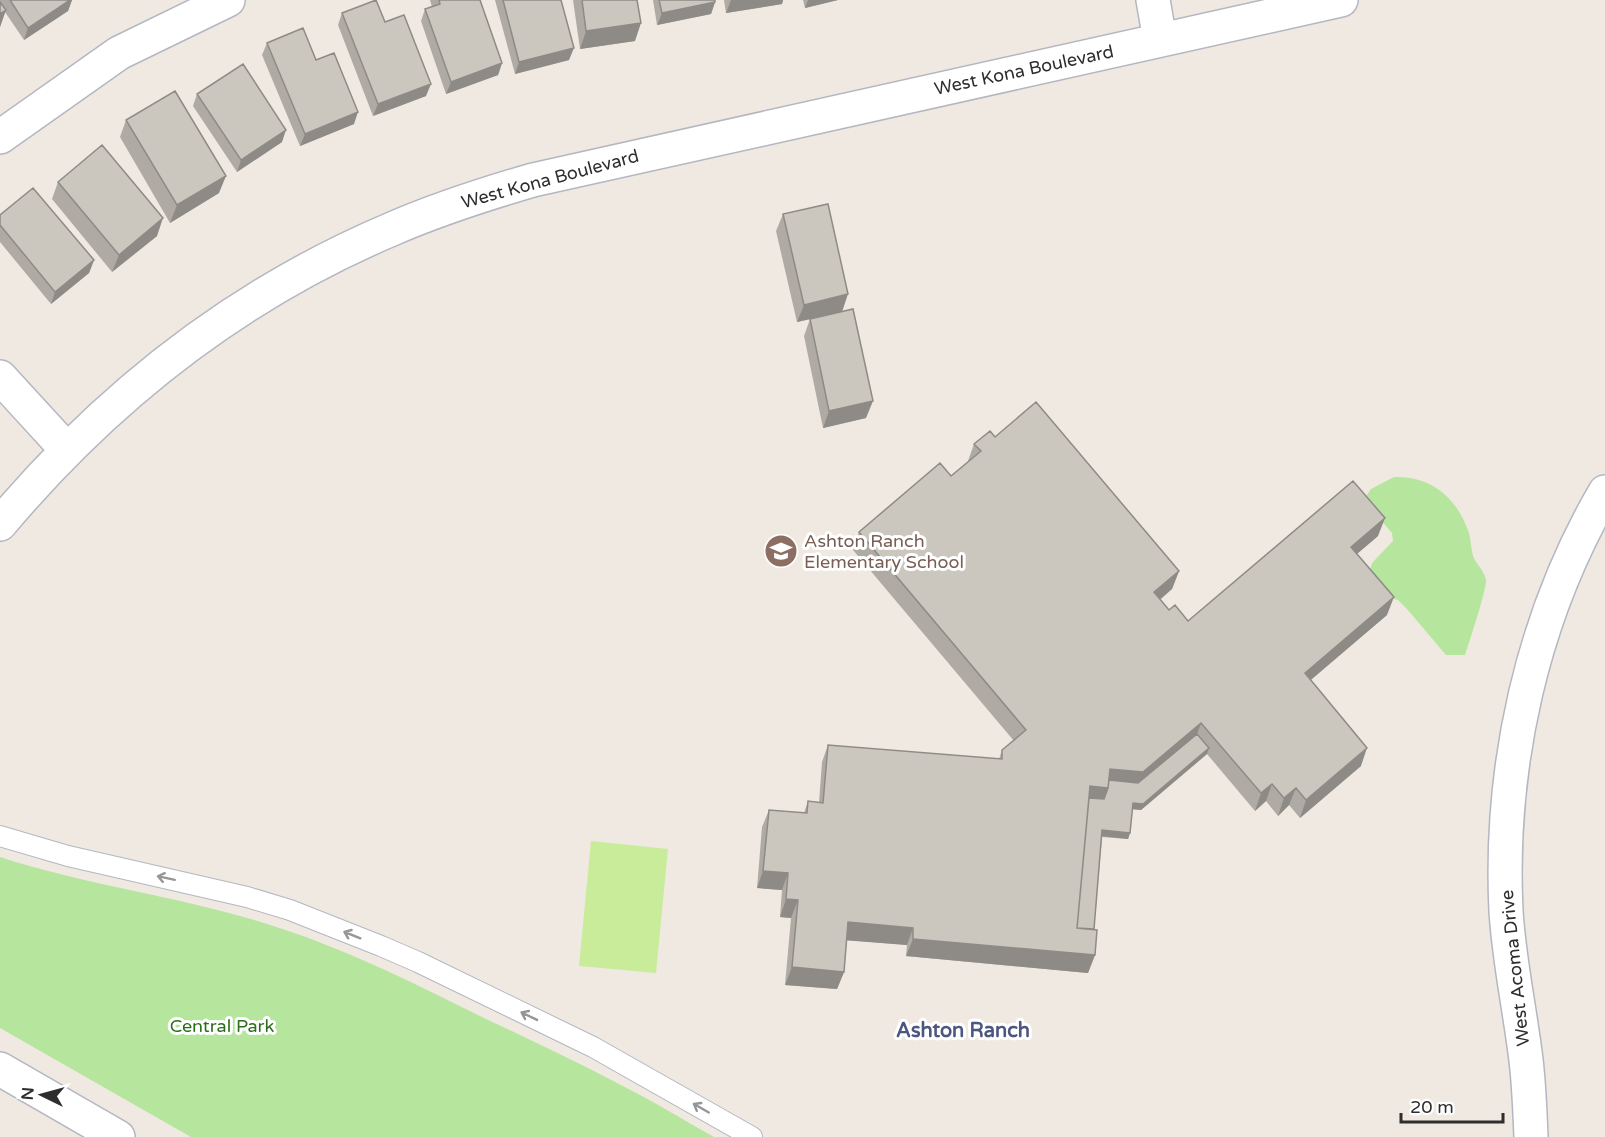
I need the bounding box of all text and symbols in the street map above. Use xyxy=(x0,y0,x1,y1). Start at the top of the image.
street label: West Kona Boulevard xyxy=(932,40,1116,100)
street label: West Kona Boulevard xyxy=(459,145,641,213)
place label: Ashton Ranch Elementary School xyxy=(804,530,964,573)
school or university icon: Ashton Ranch Elementary School xyxy=(763,533,799,569)
one-way arrow xyxy=(157,871,176,883)
street label: West Acoma Drive xyxy=(1496,889,1534,1047)
one-way arrow xyxy=(344,928,362,939)
one-way arrow xyxy=(521,1010,539,1022)
park label: Central Park xyxy=(170,1015,275,1037)
district label: Ashton Ranch xyxy=(896,1019,1030,1043)
north arrow xyxy=(12,1065,72,1125)
scale bar xyxy=(1401,1086,1503,1124)
text: N xyxy=(18,1087,39,1101)
text: 20 m xyxy=(1410,1096,1454,1118)
one-way arrow xyxy=(693,1102,711,1113)

